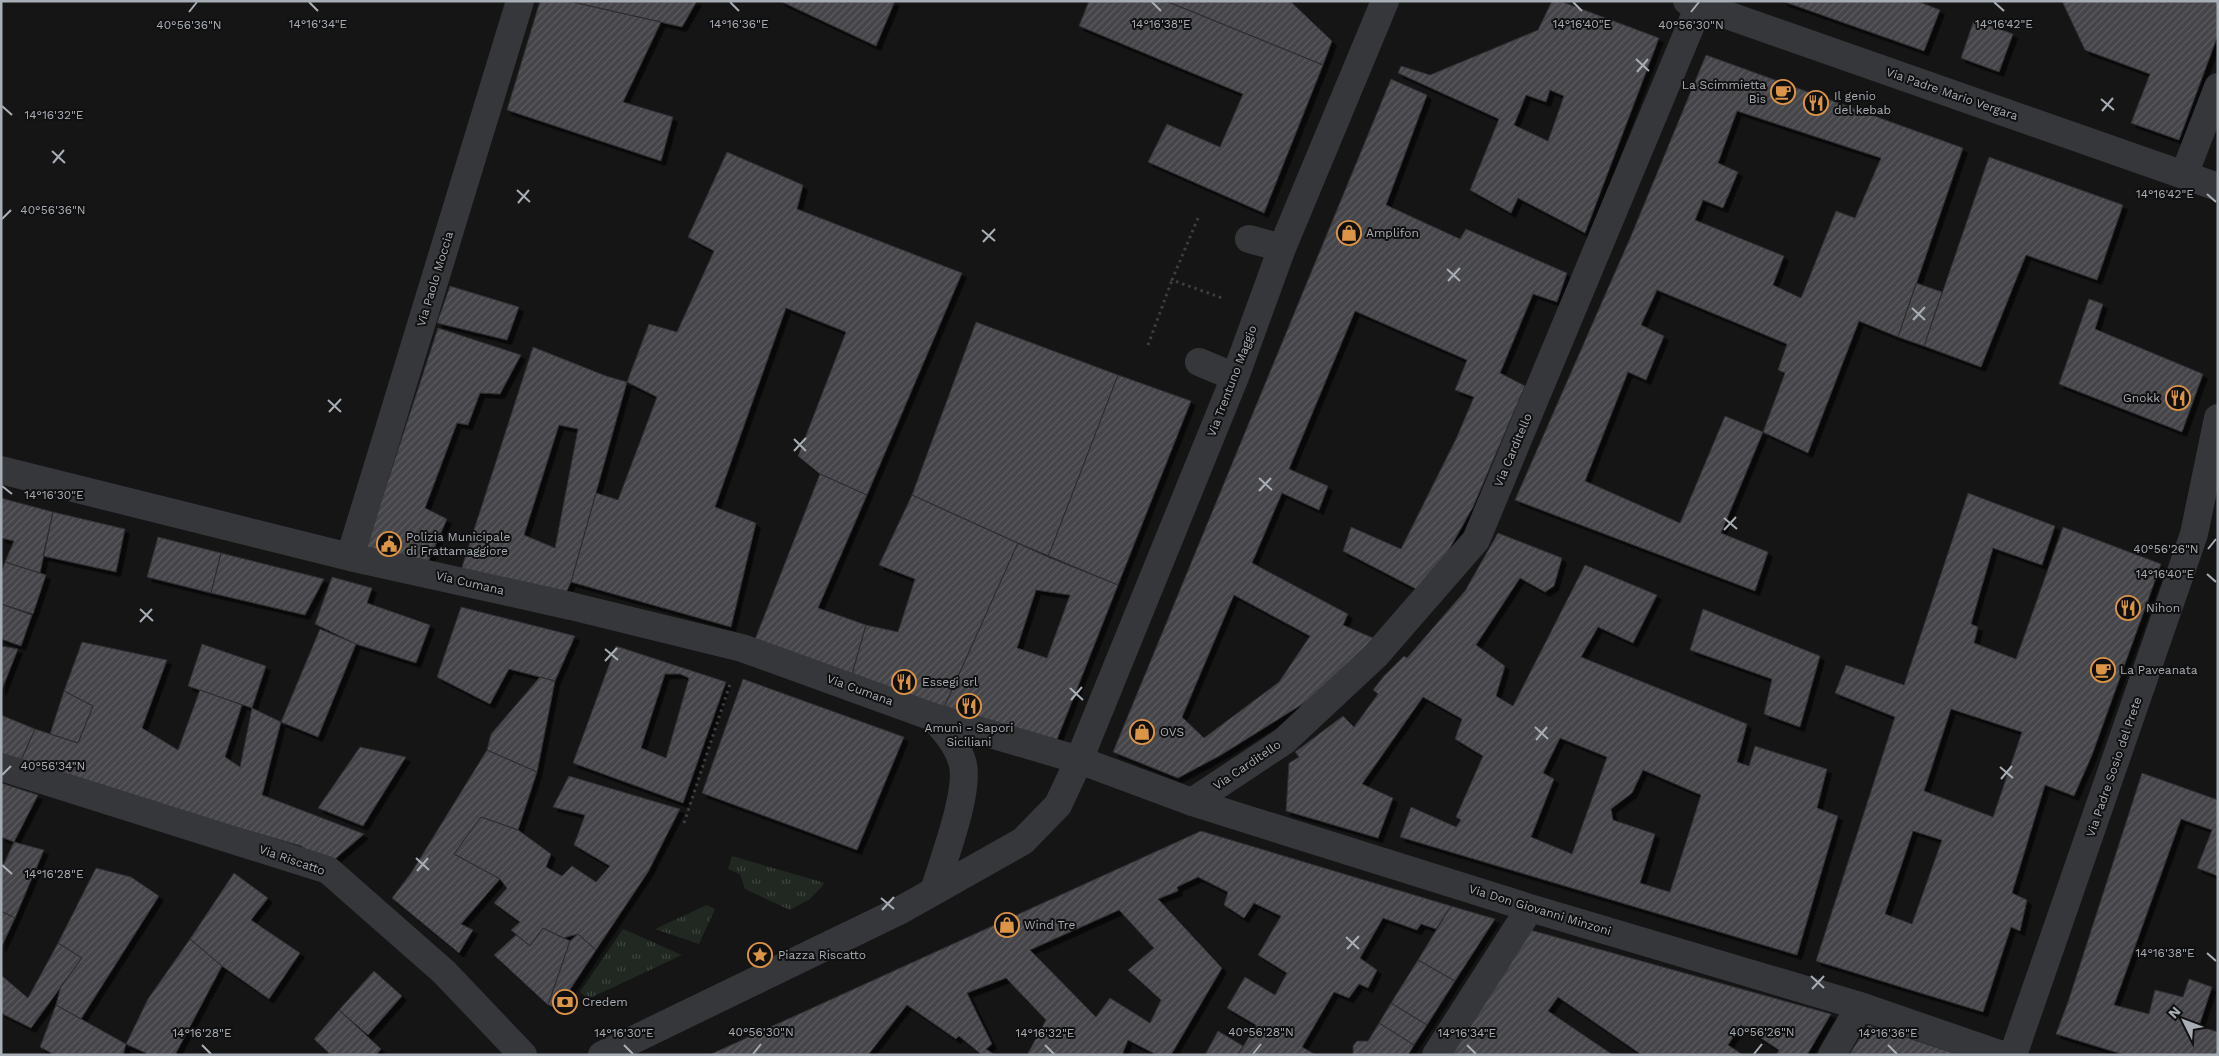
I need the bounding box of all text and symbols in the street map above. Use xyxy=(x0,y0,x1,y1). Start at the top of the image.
text: 14°16'34"E xyxy=(289,17,348,31)
text: 14°16'36"E xyxy=(709,17,769,31)
text: 14°16'38"E xyxy=(1131,17,1191,31)
text: 14°16'40"E xyxy=(1553,17,1612,31)
text: 14°16'42"E xyxy=(1975,17,2033,31)
text: 40°56'36"N xyxy=(156,18,222,32)
text: 40°56'30"N xyxy=(1658,18,1724,32)
street label: Via Padre Mario Vergara xyxy=(1884,65,2020,123)
place label: La Scimmietta Bis xyxy=(1682,78,1766,106)
cafe icon: La Scimmietta Bis xyxy=(1770,79,1796,105)
place label: Il genio del kebab xyxy=(1834,89,1891,117)
restaurant icon: Il genio del kebab xyxy=(1803,90,1829,116)
text: 14°16'32"E xyxy=(25,108,84,122)
text: 14°16'42"E xyxy=(2136,187,2194,201)
text: 40°56'36"N xyxy=(20,203,86,217)
shop icon: Amplifon xyxy=(1336,220,1362,246)
place label: Amplifon xyxy=(1366,226,1419,240)
street label: Via Paolo Moccia xyxy=(414,230,456,328)
street label: Via Trentuno Maggio xyxy=(1204,323,1260,439)
restaurant icon: Gnokk xyxy=(2165,385,2191,411)
place label: Gnokk xyxy=(2123,391,2160,405)
street label: Via Carditello xyxy=(1491,411,1535,489)
text: 14°16'30"E xyxy=(24,488,84,502)
place label: Polizia Municipale di Frattamaggiore xyxy=(406,530,511,558)
public building icon: Polizia Municipale di Frattamaggiore xyxy=(376,531,402,557)
text: 40°56'26"N xyxy=(2133,542,2199,556)
text: 14°16'40"E xyxy=(2136,567,2195,581)
street label: Via Cumana xyxy=(434,568,506,598)
restaurant icon: Nihon xyxy=(2115,595,2141,621)
place label: Nihon xyxy=(2146,601,2180,615)
cafe icon: La Paveanata xyxy=(2090,657,2116,683)
place label: La Paveanata xyxy=(2120,663,2198,677)
restaurant icon: Essegi srl xyxy=(891,669,917,695)
street label: Via Cumana xyxy=(825,672,895,709)
place label: Essegi srl xyxy=(922,675,978,689)
restaurant icon: Amunì - Sapori Siciliani xyxy=(956,693,982,719)
street label: Via Padre Sosio del Prete xyxy=(2083,695,2145,839)
shop icon: OVS xyxy=(1129,719,1155,745)
place label: Amunì - Sapori Siciliani xyxy=(925,721,1013,749)
place label: OVS xyxy=(1160,725,1184,739)
street label: Via Carditello xyxy=(1211,737,1283,793)
text: 40°56'34"N xyxy=(21,759,85,773)
street label: Via Riscatto xyxy=(257,842,327,878)
text: 14°16'28"E xyxy=(24,867,84,881)
street label: Via Don Giovanni Minzoni xyxy=(1467,882,1613,938)
shop icon: Wind Tre xyxy=(994,912,1020,938)
place label: Wind Tre xyxy=(1024,918,1076,932)
place icon: Piazza Riscatto xyxy=(747,942,773,968)
text: 14°16'38"E xyxy=(2135,946,2195,960)
place label: Piazza Riscatto xyxy=(778,948,866,962)
bank icon: Credem xyxy=(552,989,578,1015)
place label: Credem xyxy=(582,995,628,1009)
north arrow xyxy=(2159,996,2209,1046)
text: N xyxy=(2165,1003,2184,1022)
text: 40°56'30"N xyxy=(728,1025,794,1039)
text: 40°56'28"N xyxy=(1228,1025,1294,1039)
text: 40°56'26"N xyxy=(1729,1025,1795,1039)
text: 14°16'28"E xyxy=(172,1026,232,1040)
text: 14°16'30"E xyxy=(594,1026,654,1040)
text: 14°16'32"E xyxy=(1016,1026,1075,1040)
text: 14°16'34"E xyxy=(1438,1026,1497,1040)
text: 14°16'36"E xyxy=(1858,1026,1918,1040)

